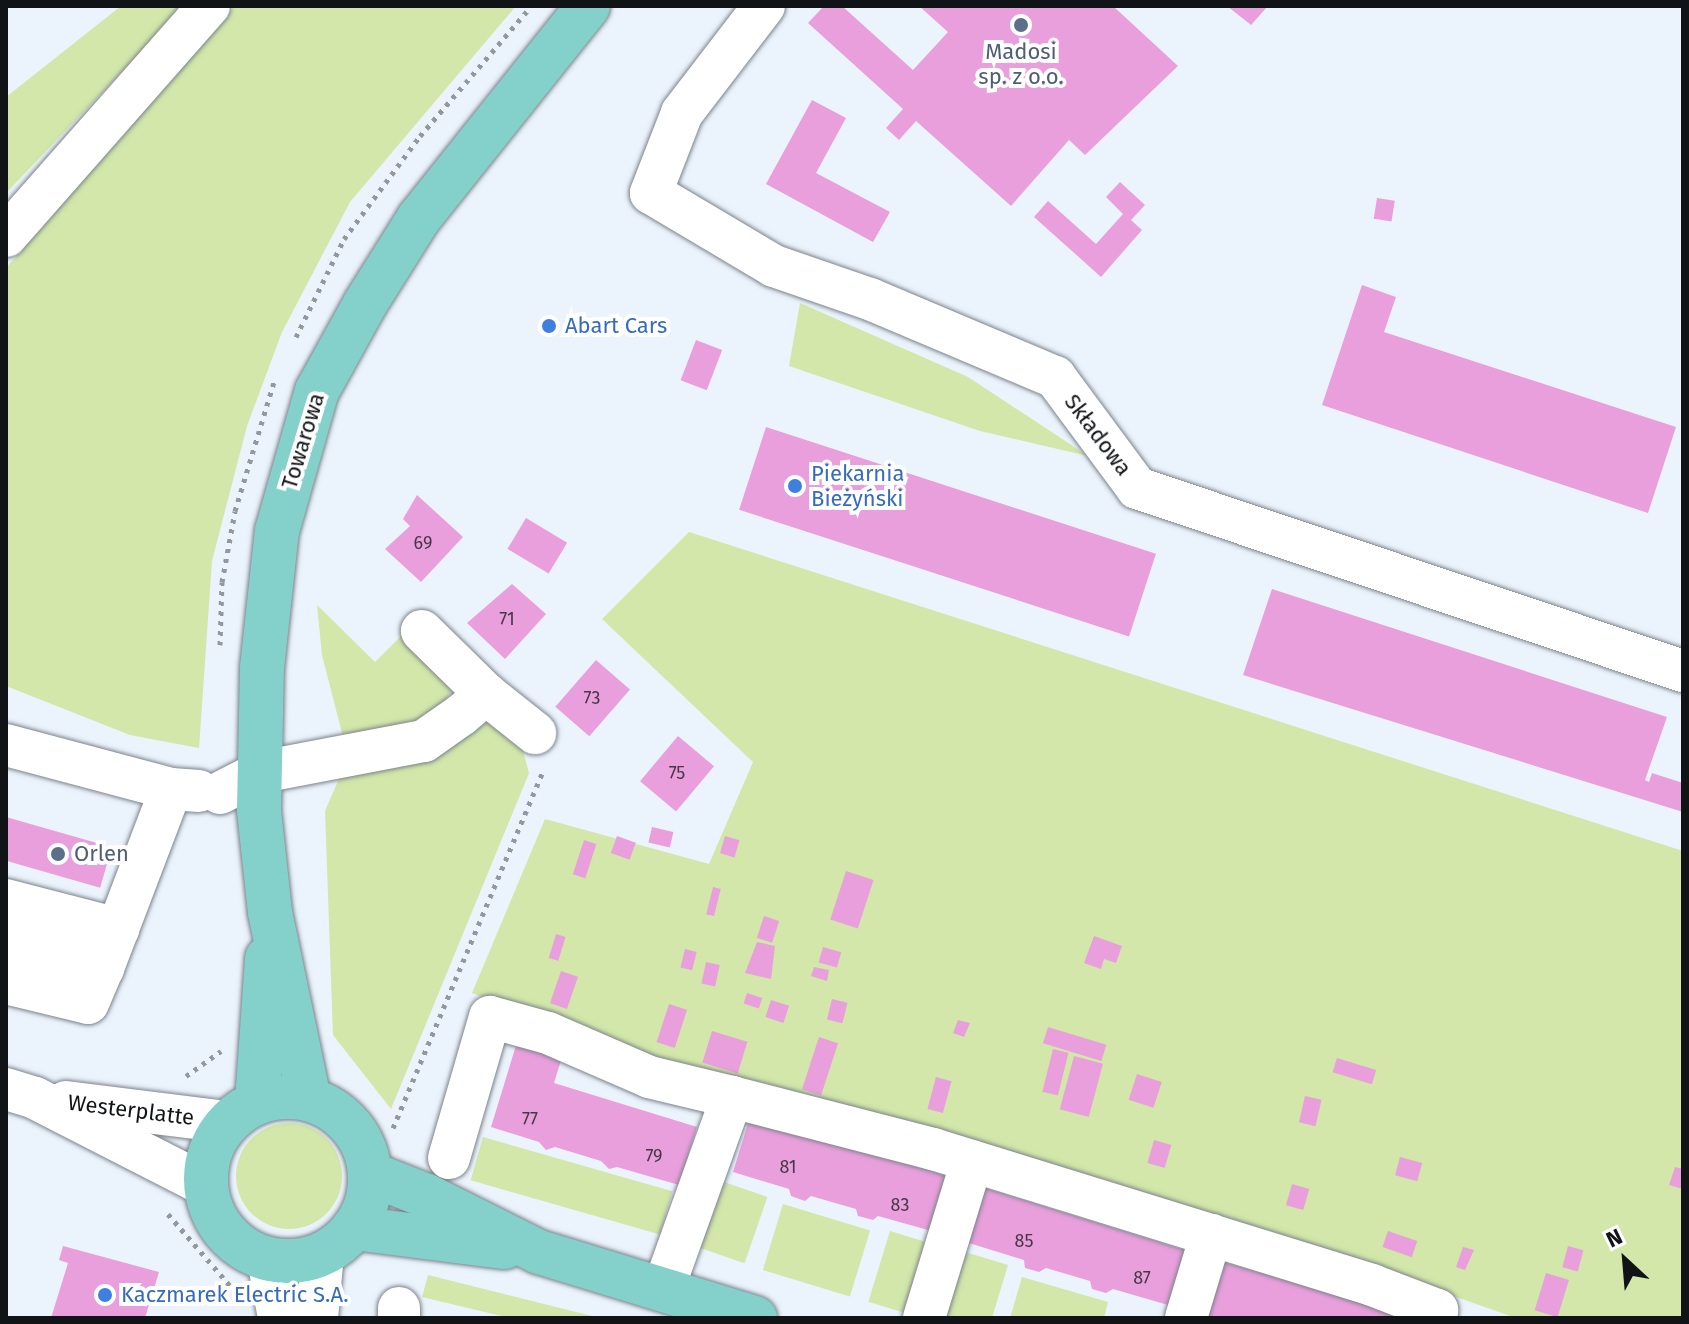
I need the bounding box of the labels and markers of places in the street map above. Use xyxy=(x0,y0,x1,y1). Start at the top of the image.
marker: Madosi sp. z o.o. xyxy=(1012,16,1030,34)
place label: Madosi sp. z o.o. xyxy=(978,38,1064,90)
place label: Abart Cars xyxy=(565,313,667,339)
marker: Abart Cars xyxy=(540,317,558,335)
place label: Piekarnia Bieżyński xyxy=(811,460,904,512)
marker: Piekarnia Bieżyński xyxy=(786,477,804,495)
place label: Orlen xyxy=(74,841,129,867)
marker: Orlen xyxy=(49,845,67,863)
place label: Kaczmarek Electric S.A. xyxy=(121,1282,348,1308)
marker: Kaczmarek Electric S.A. xyxy=(96,1286,114,1304)

